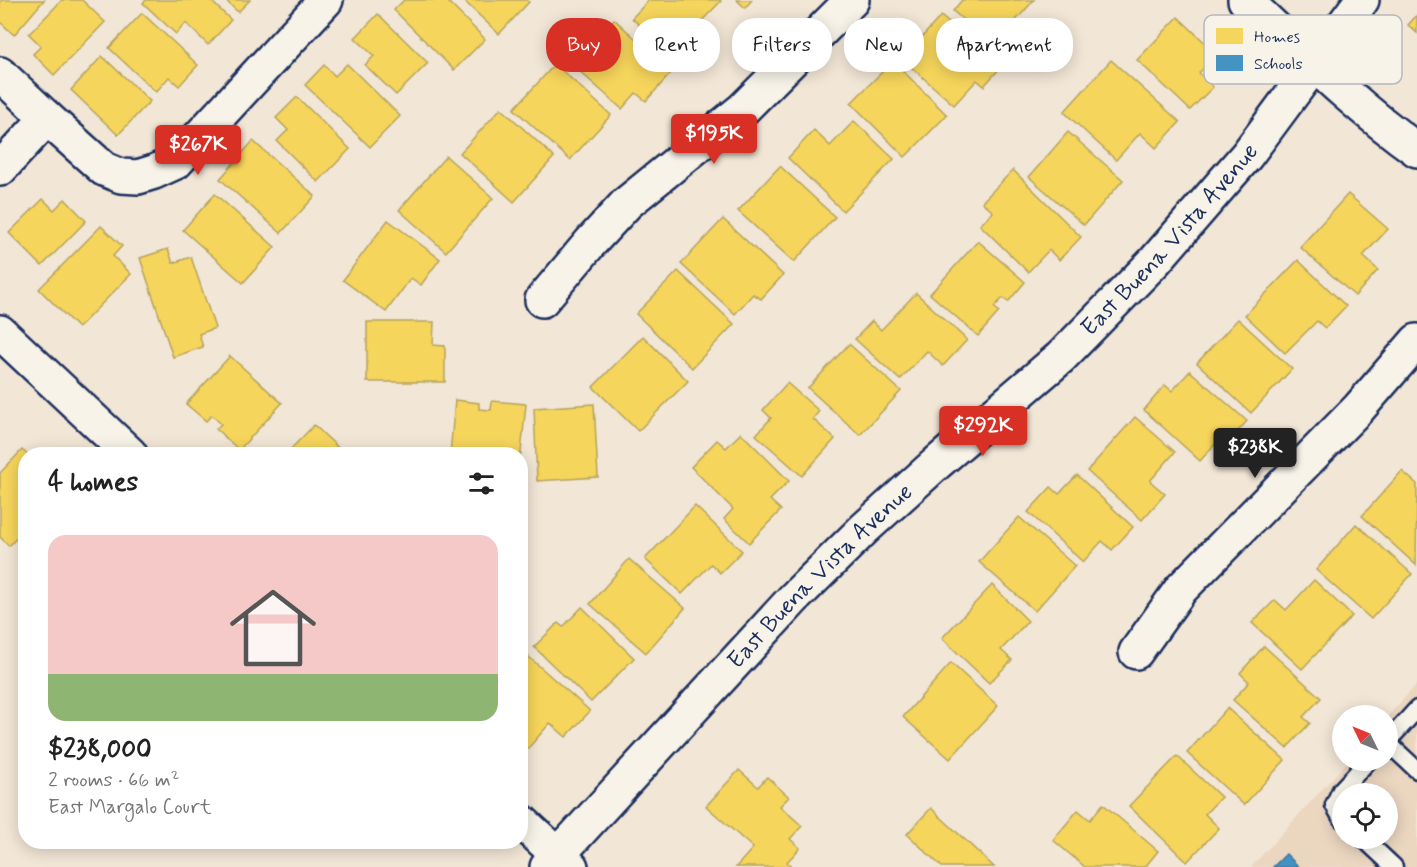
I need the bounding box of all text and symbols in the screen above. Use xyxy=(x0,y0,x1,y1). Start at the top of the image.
legend xyxy=(1204,15,1402,84)
chip: Buy xyxy=(546,18,621,72)
chip: Rent xyxy=(633,18,720,72)
chip: Filters xyxy=(732,18,832,72)
chip: New xyxy=(844,18,924,72)
chip: Apartment xyxy=(936,18,1073,72)
text: Homes xyxy=(1254,27,1300,48)
text: Schools xyxy=(1254,54,1303,75)
pin: $195K xyxy=(672,114,756,165)
text: $195K xyxy=(685,120,743,147)
pin: $267K xyxy=(156,125,240,176)
text: $267K xyxy=(169,131,227,158)
street label: East Buena Vista Avenue xyxy=(1074,137,1266,343)
pin: $292K xyxy=(941,406,1025,457)
text: $292K xyxy=(953,412,1013,439)
pin: $238K xyxy=(1213,428,1297,479)
text: $238K xyxy=(1228,434,1282,461)
text: 4 homes xyxy=(48,466,138,500)
icon: filters xyxy=(465,467,498,500)
street label: East Buena Vista Avenue xyxy=(721,477,919,676)
icon: home xyxy=(219,574,327,682)
north arrow xyxy=(1332,705,1398,771)
map controls xyxy=(1332,705,1398,849)
text: $238,000 xyxy=(48,733,152,767)
text: 2 rooms · 66 m² xyxy=(48,767,179,794)
button: locate xyxy=(1332,783,1398,849)
text: East Margalo Court xyxy=(48,794,211,821)

